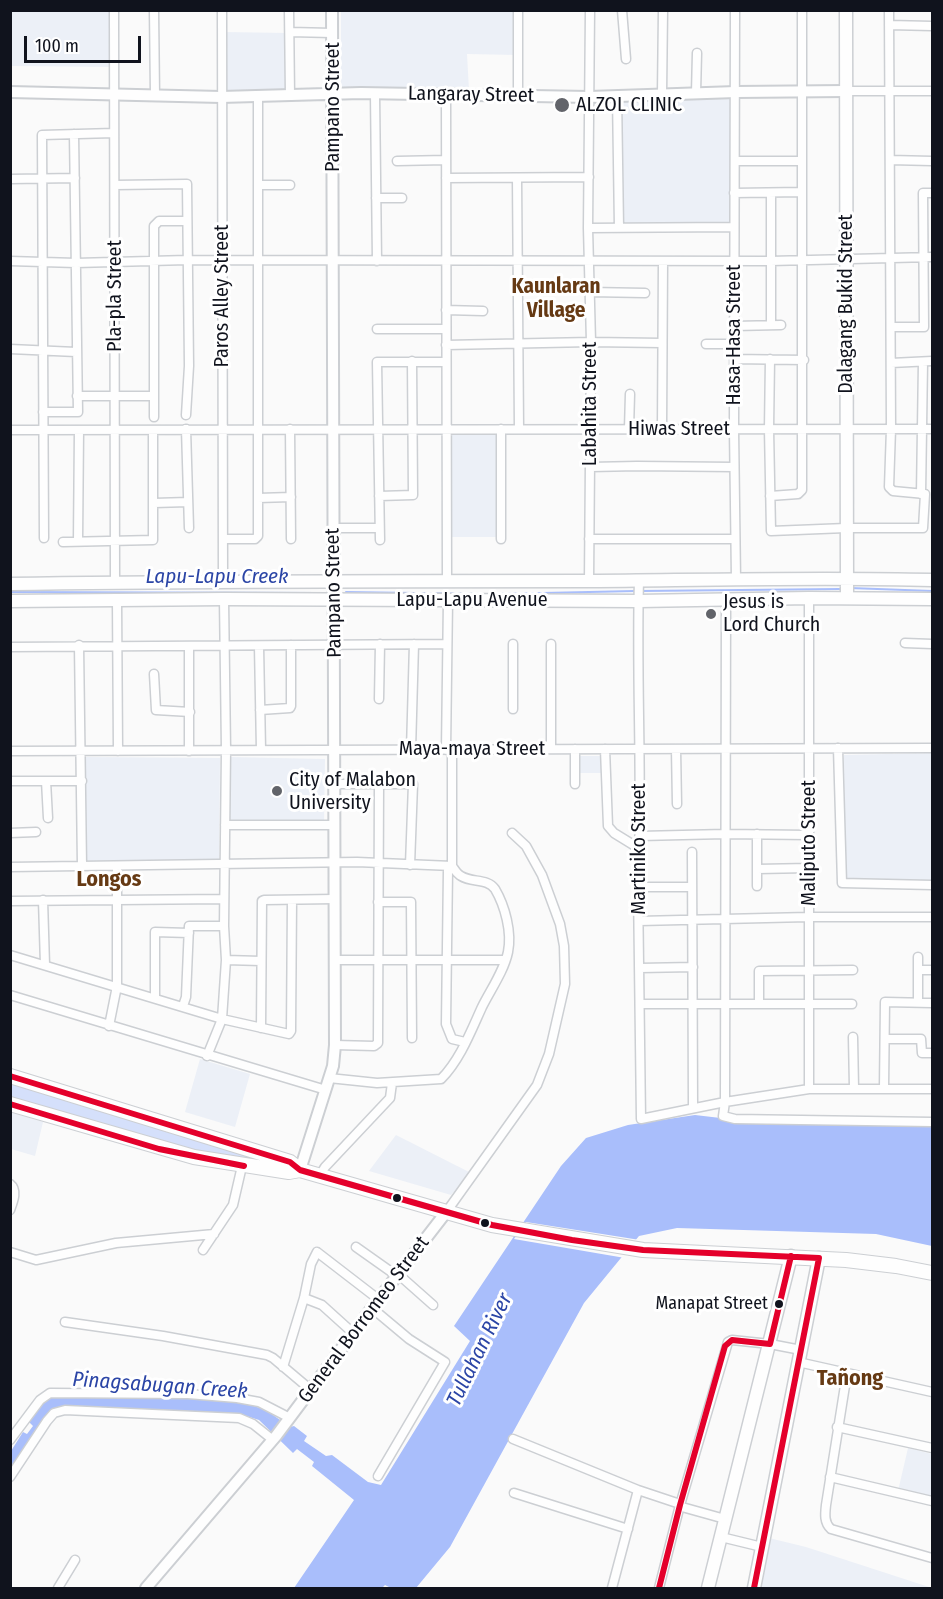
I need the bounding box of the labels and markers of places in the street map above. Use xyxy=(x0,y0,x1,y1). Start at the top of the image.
place label: ALZOL CLINIC xyxy=(576,93,682,117)
marker: ALZOL CLINIC xyxy=(553,96,571,114)
place label: Jesus is Lord Church xyxy=(723,590,820,637)
marker: Jesus is Lord Church xyxy=(704,607,718,621)
place label: City of Malabon University xyxy=(289,768,416,815)
marker: City of Malabon University xyxy=(270,784,284,798)
unlabelled marker xyxy=(391,1192,403,1204)
unlabelled marker xyxy=(479,1217,491,1229)
place label: Manapat Street xyxy=(655,1293,768,1315)
marker: Manapat Street xyxy=(773,1298,785,1310)

